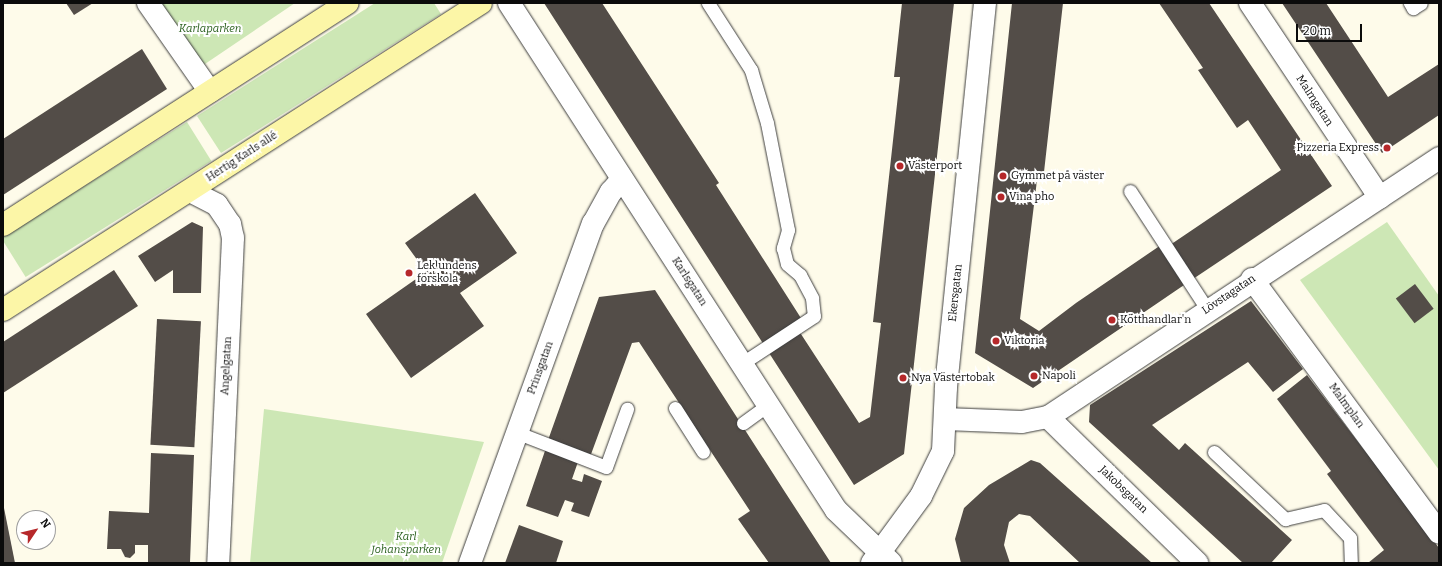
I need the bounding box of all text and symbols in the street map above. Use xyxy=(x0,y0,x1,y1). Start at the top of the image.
scale bar xyxy=(1298,16,1364,42)
park label: Karlaparken xyxy=(179,22,241,36)
text: 20 m xyxy=(1303,24,1331,38)
street label: Malmgatan xyxy=(1293,73,1335,129)
street label: Hertig Karls allé xyxy=(204,129,280,185)
place label: Pizzeria Express xyxy=(1296,141,1379,155)
marker: Pizzeria Express xyxy=(1382,143,1392,153)
place label: Västerport xyxy=(908,159,962,173)
marker: Västerport xyxy=(895,161,905,171)
place label: Gymmet på väster xyxy=(1011,169,1104,183)
marker: Gymmet på väster xyxy=(998,171,1008,181)
place label: Vina pho xyxy=(1009,190,1054,204)
marker: Vina pho xyxy=(996,192,1006,202)
street label: Karlsgatan xyxy=(668,255,710,309)
place label: Leklundens förskola xyxy=(417,260,477,286)
street label: Ekersgatan xyxy=(946,264,966,322)
marker: Leklundens förskola xyxy=(404,268,414,278)
street label: Lövstagatan xyxy=(1200,272,1258,318)
place label: Kötthandlar'n xyxy=(1120,313,1191,327)
marker: Kötthandlar'n xyxy=(1107,315,1117,325)
place label: Viktoria xyxy=(1004,334,1044,348)
street label: Angelgatan xyxy=(219,336,235,396)
marker: Viktoria xyxy=(991,336,1001,346)
street label: Prinsgatan xyxy=(525,340,557,396)
place label: Napoli xyxy=(1042,369,1076,383)
place label: Nya Västertobak xyxy=(911,371,995,385)
marker: Napoli xyxy=(1029,371,1039,381)
marker: Nya Västertobak xyxy=(898,373,908,383)
street label: Malmplan xyxy=(1325,381,1367,431)
street label: Jakobsgatan xyxy=(1096,464,1150,516)
north arrow xyxy=(16,510,56,550)
text: N xyxy=(38,516,53,531)
park label: Karl Johansparken xyxy=(371,531,441,557)

